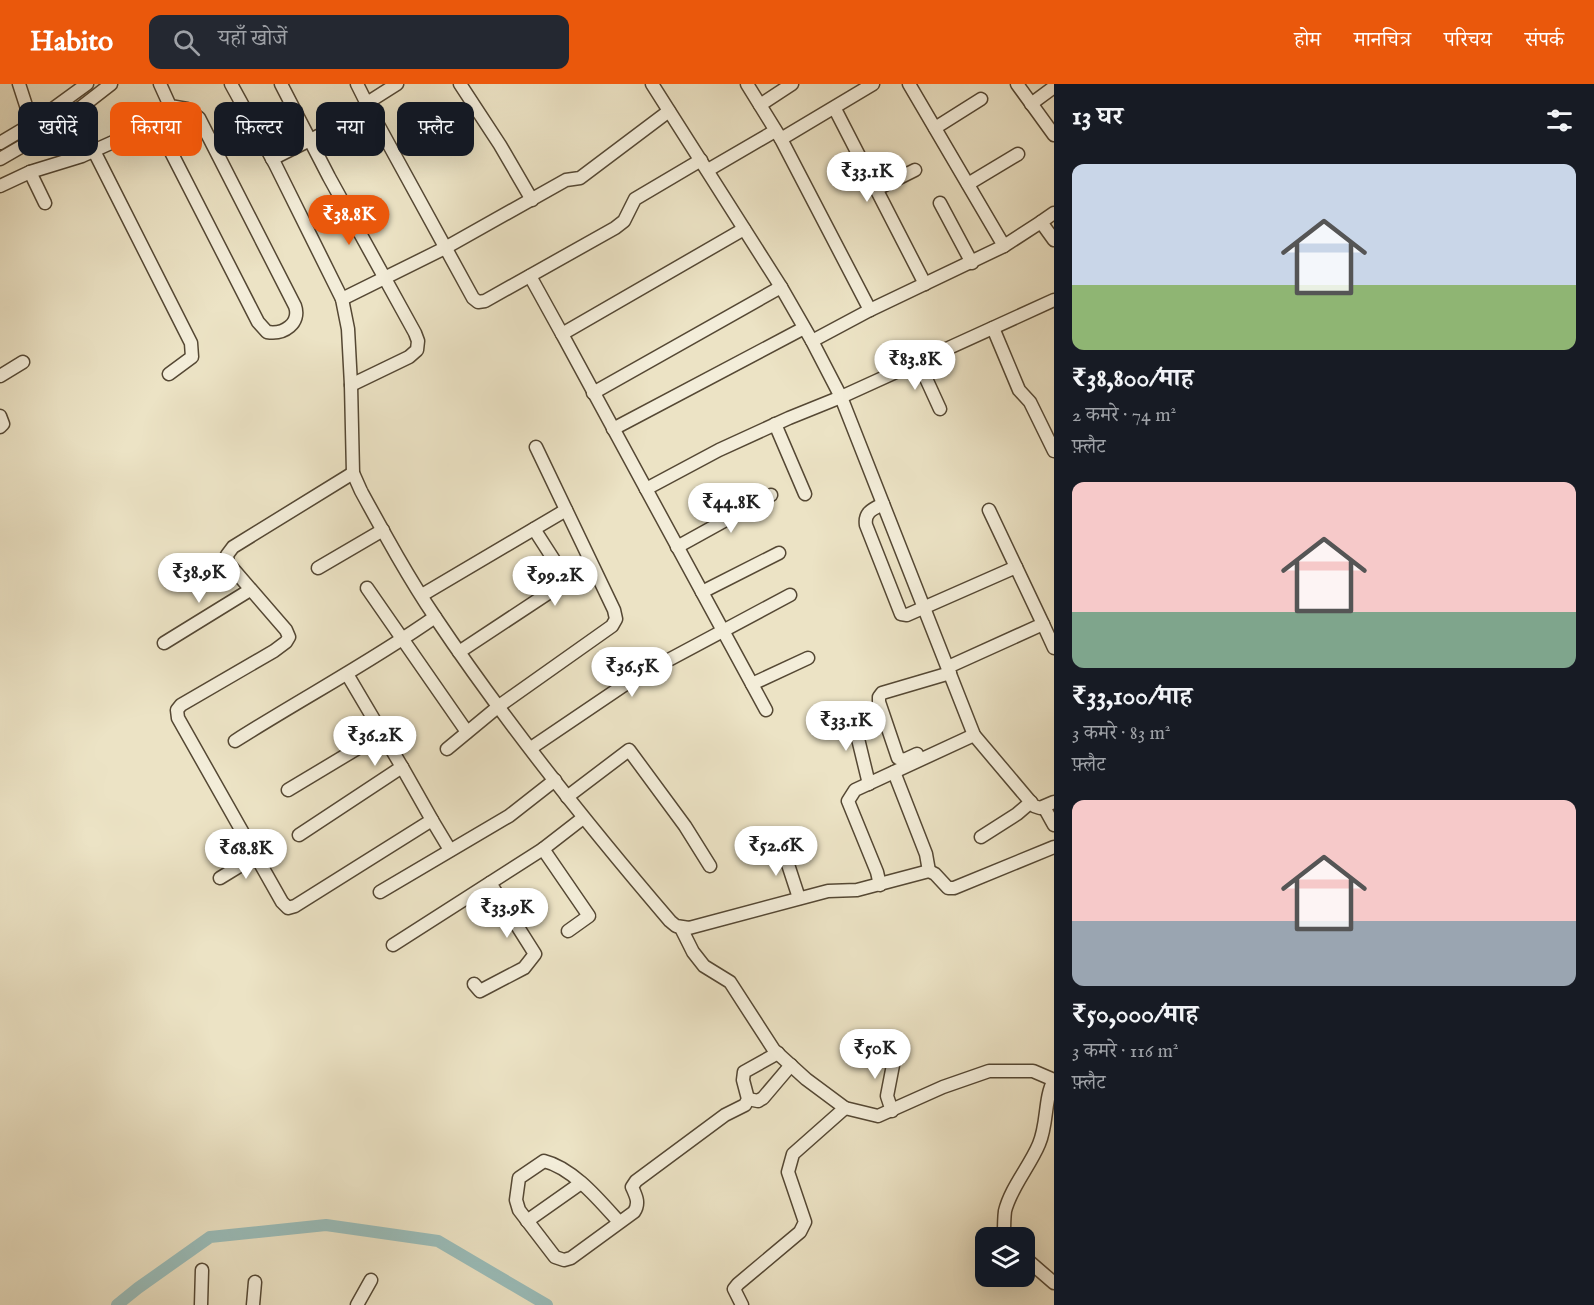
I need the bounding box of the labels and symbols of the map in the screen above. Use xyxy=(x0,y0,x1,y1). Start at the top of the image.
pin: ₹33.1K xyxy=(818,152,916,203)
pin: ₹38.8K xyxy=(300,195,398,246)
pin: ₹83.8K xyxy=(866,340,964,391)
pin: ₹44.8K xyxy=(682,483,780,534)
pin: ₹38.9K xyxy=(150,553,248,604)
pin: ₹99.2K xyxy=(506,556,604,607)
pin: ₹36.5K xyxy=(583,647,681,698)
pin: ₹33.1K xyxy=(797,701,895,752)
pin: ₹36.2K xyxy=(326,716,424,767)
pin: ₹52.6K xyxy=(727,826,825,877)
pin: ₹68.8K xyxy=(197,829,295,880)
pin: ₹33.9K xyxy=(458,888,556,939)
pin: ₹50K xyxy=(839,1029,911,1080)

